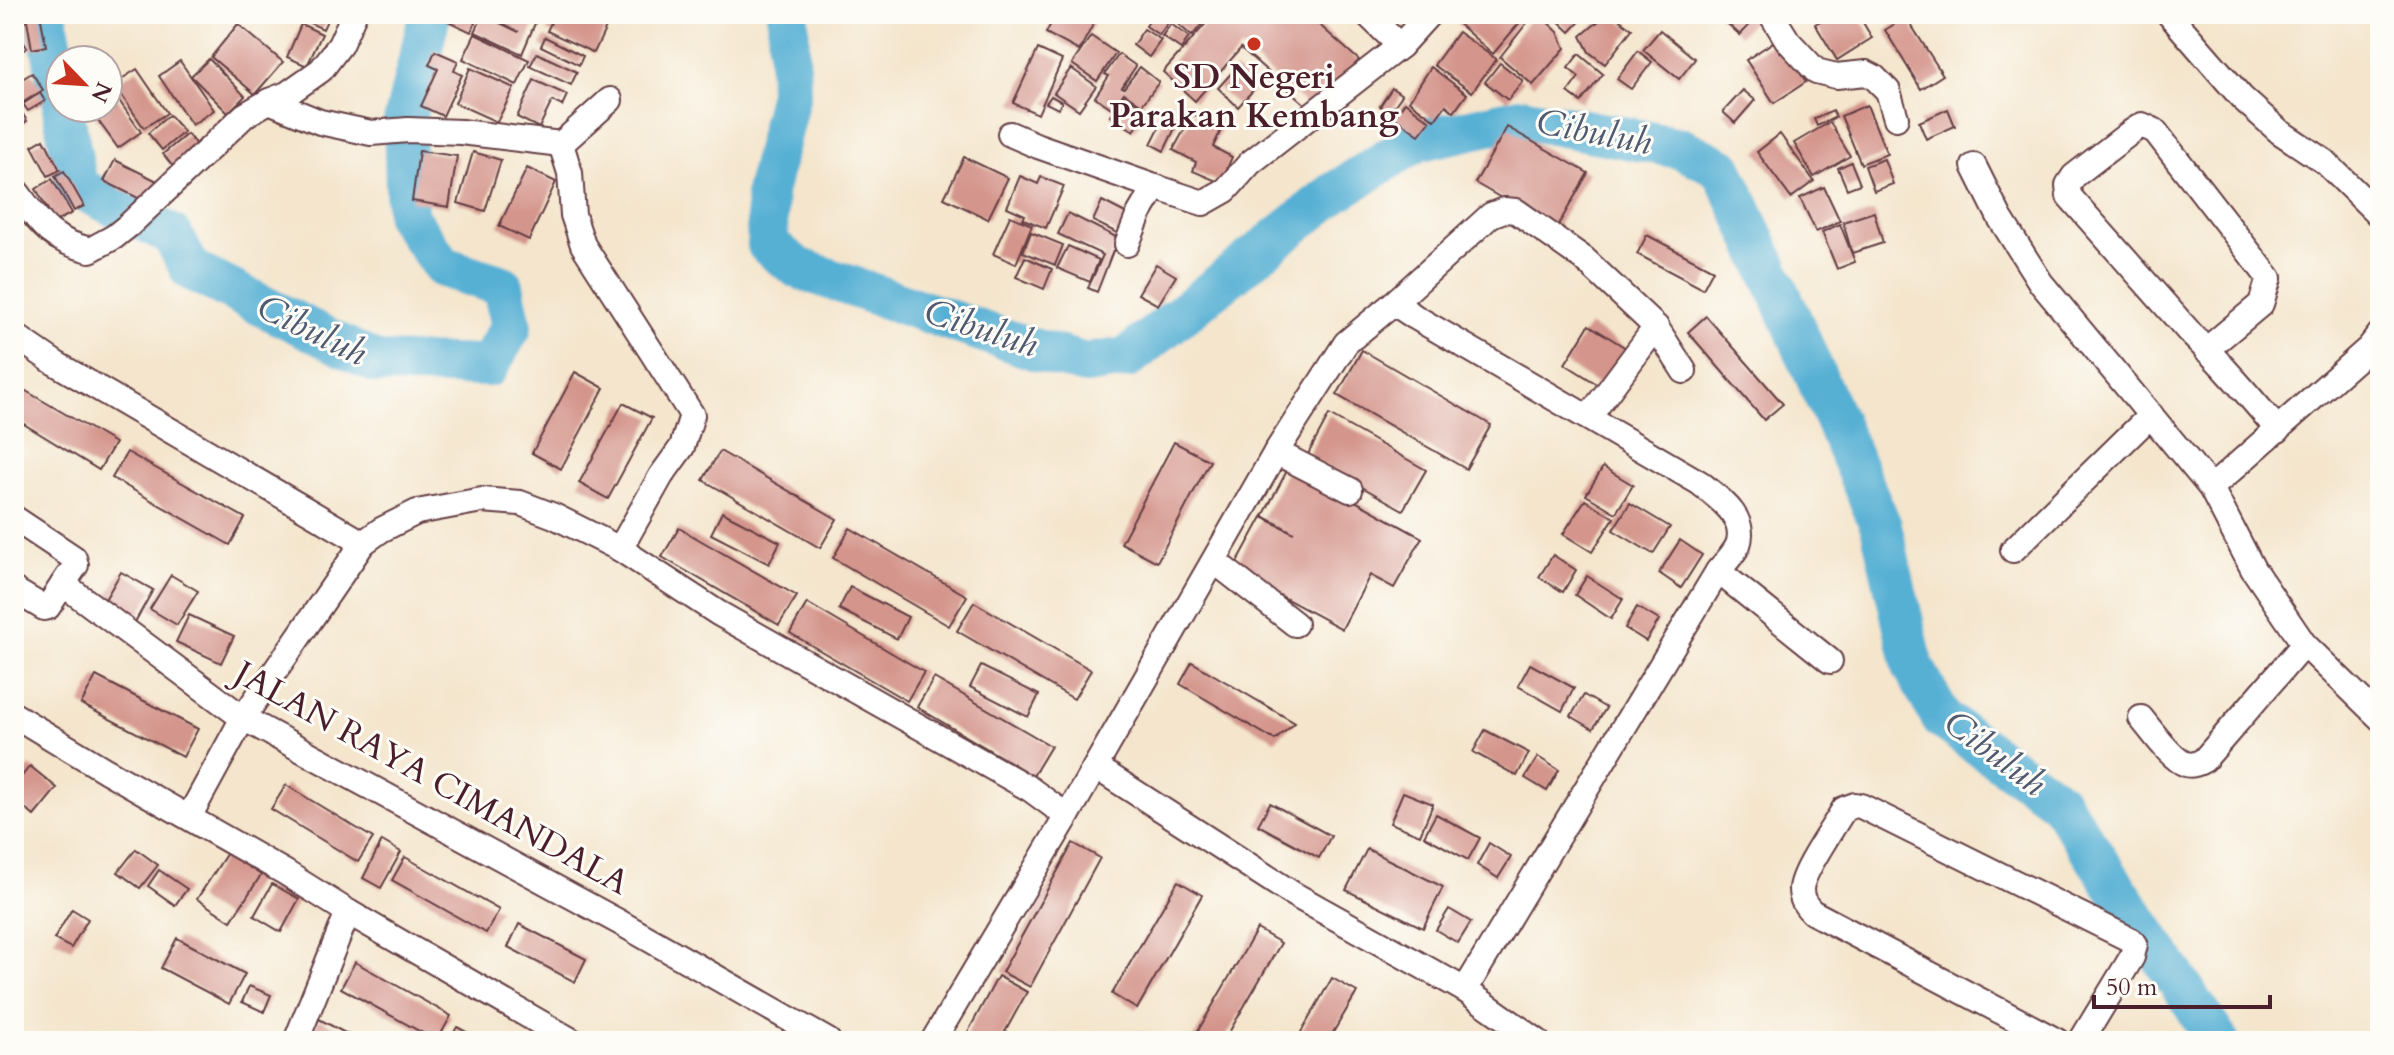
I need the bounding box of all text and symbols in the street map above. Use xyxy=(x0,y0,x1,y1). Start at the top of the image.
marker: SD Negeri Parakan Kembang xyxy=(1245,35,1263,53)
north arrow xyxy=(44,44,124,124)
place label: SD Negeri Parakan Kembang xyxy=(1109,54,1399,139)
text: N xyxy=(84,77,119,107)
water label: Cibuluh xyxy=(1532,97,1656,167)
water label: Cibuluh xyxy=(249,282,375,378)
water label: Cibuluh xyxy=(918,287,1044,369)
street label: JALAN RAYA CIMANDALA xyxy=(222,648,638,906)
water label: Cibuluh xyxy=(1934,698,2056,808)
scale bar xyxy=(2094,959,2270,1009)
text: 50 m xyxy=(2106,971,2158,1004)

